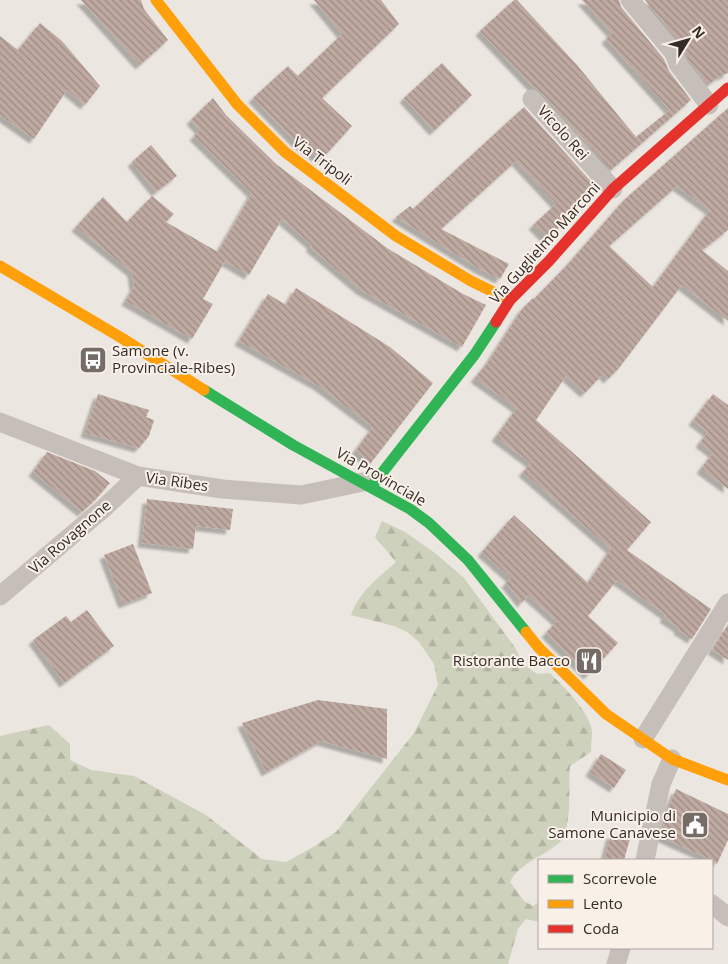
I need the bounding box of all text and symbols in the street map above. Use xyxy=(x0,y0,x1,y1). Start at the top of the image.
north arrow xyxy=(663,15,713,65)
text: N xyxy=(688,22,710,42)
street label: Vicolo Rei xyxy=(534,101,594,164)
street label: Via Tripoli xyxy=(289,131,356,189)
street label: Via Guglielmo Marconi xyxy=(484,177,604,307)
place label: Samone (v. Provinciale-Ribes) xyxy=(112,340,235,377)
bus stop icon: Samone (v. Provinciale-Ribes) xyxy=(78,345,108,375)
street label: Via Provinciale xyxy=(333,442,430,510)
street label: Via Ribes xyxy=(145,467,210,495)
street label: Via Rovagnone xyxy=(24,495,115,578)
restaurant icon: Ristorante Bacco xyxy=(574,646,604,676)
place label: Ristorante Bacco xyxy=(453,650,570,670)
place label: Municipio di Samone Canavese xyxy=(548,805,676,842)
public building icon: Municipio di Samone Canavese xyxy=(680,810,710,840)
legend xyxy=(538,859,713,949)
text: Scorrevole xyxy=(583,868,657,888)
text: Lento xyxy=(583,893,623,913)
text: Coda xyxy=(583,918,619,938)

